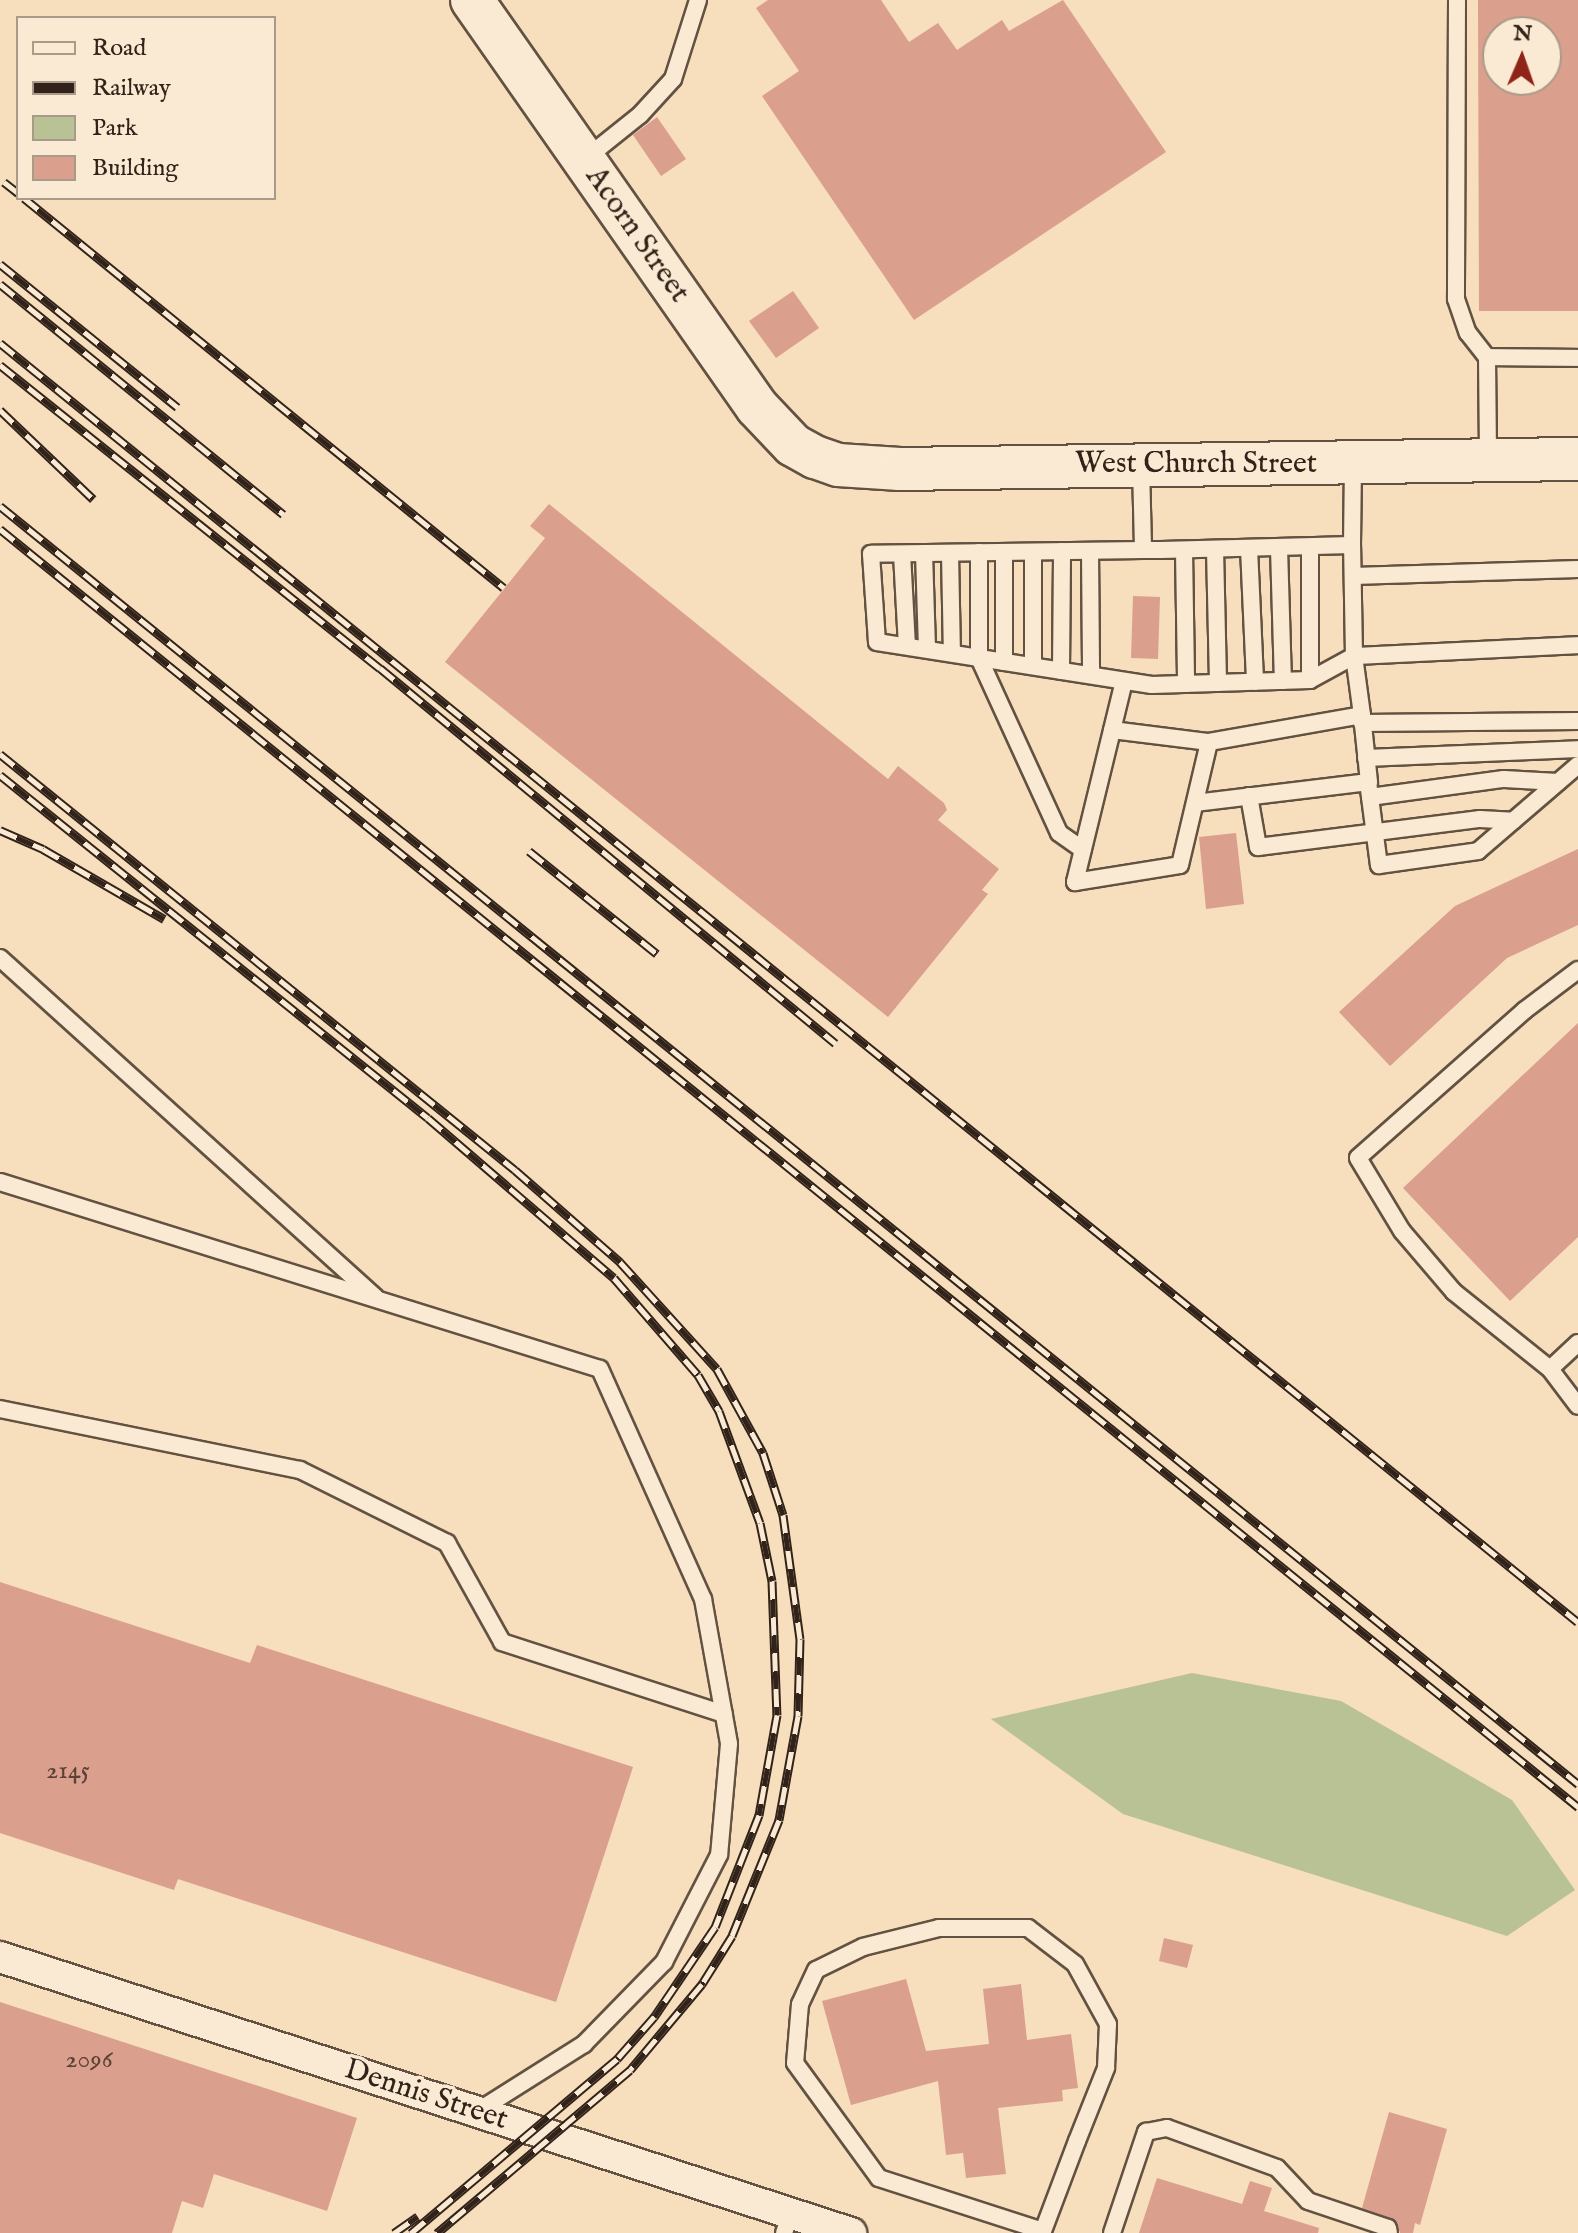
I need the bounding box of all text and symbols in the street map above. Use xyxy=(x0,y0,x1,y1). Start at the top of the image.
legend xyxy=(16,16,276,200)
north arrow xyxy=(1482,16,1562,96)
text: N xyxy=(1513,20,1533,48)
text: Road xyxy=(92,33,146,64)
text: Railway xyxy=(92,73,171,104)
text: Park xyxy=(92,113,138,144)
text: Building xyxy=(92,153,178,184)
street label: Acorn Street xyxy=(577,160,697,310)
street label: West Church Street xyxy=(1075,446,1317,482)
house number: 2145 xyxy=(46,1755,90,1787)
house number: 2096 xyxy=(65,2044,113,2076)
street label: Dennis Street xyxy=(340,2052,512,2138)

